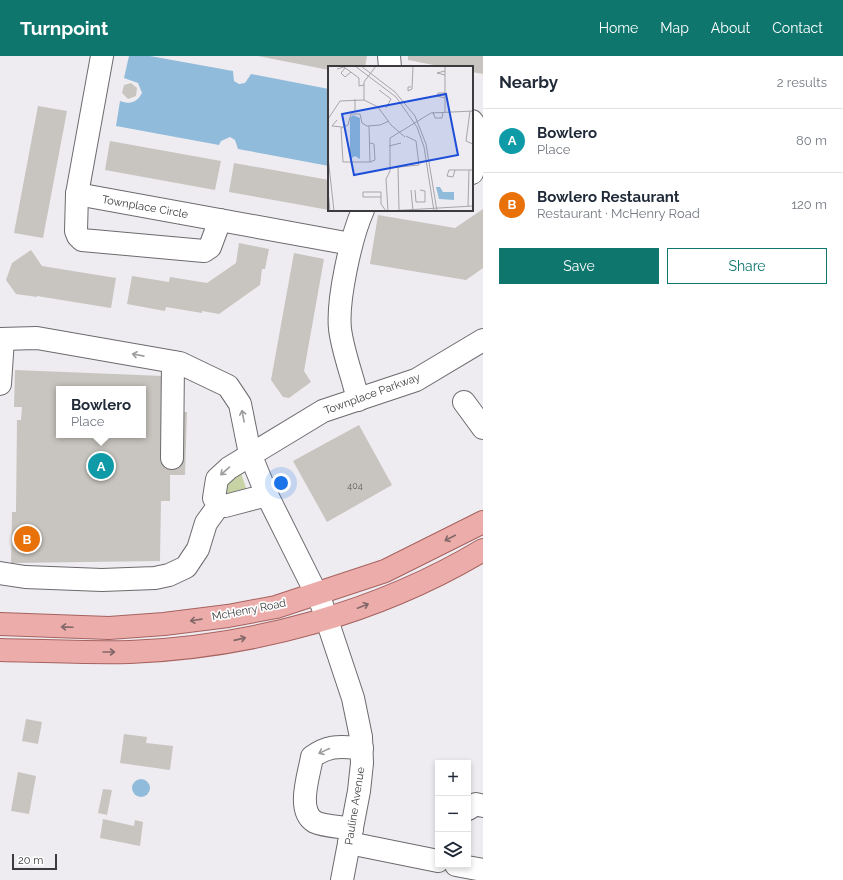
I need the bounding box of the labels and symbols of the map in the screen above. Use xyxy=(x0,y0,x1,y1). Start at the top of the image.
inset map xyxy=(328,66,473,211)
street label: Townplace Circle xyxy=(101,193,190,221)
one-way arrow xyxy=(132,351,145,359)
street label: Townplace Parkway xyxy=(322,371,422,417)
one-way arrow xyxy=(238,410,246,423)
pin: A xyxy=(88,451,114,481)
one-way arrow xyxy=(220,467,230,476)
your location xyxy=(271,473,291,493)
house number: 404 xyxy=(347,481,363,491)
pin: B xyxy=(14,524,40,554)
one-way arrow xyxy=(444,535,456,542)
street label: McHenry Road xyxy=(211,596,287,624)
one-way arrow xyxy=(356,602,369,609)
one-way arrow xyxy=(190,616,203,624)
one-way arrow xyxy=(61,623,74,630)
one-way arrow xyxy=(233,635,246,643)
one-way arrow xyxy=(102,648,115,656)
one-way arrow xyxy=(318,747,330,755)
street label: Pauline Avenue xyxy=(342,766,368,846)
scale bar xyxy=(12,852,57,871)

